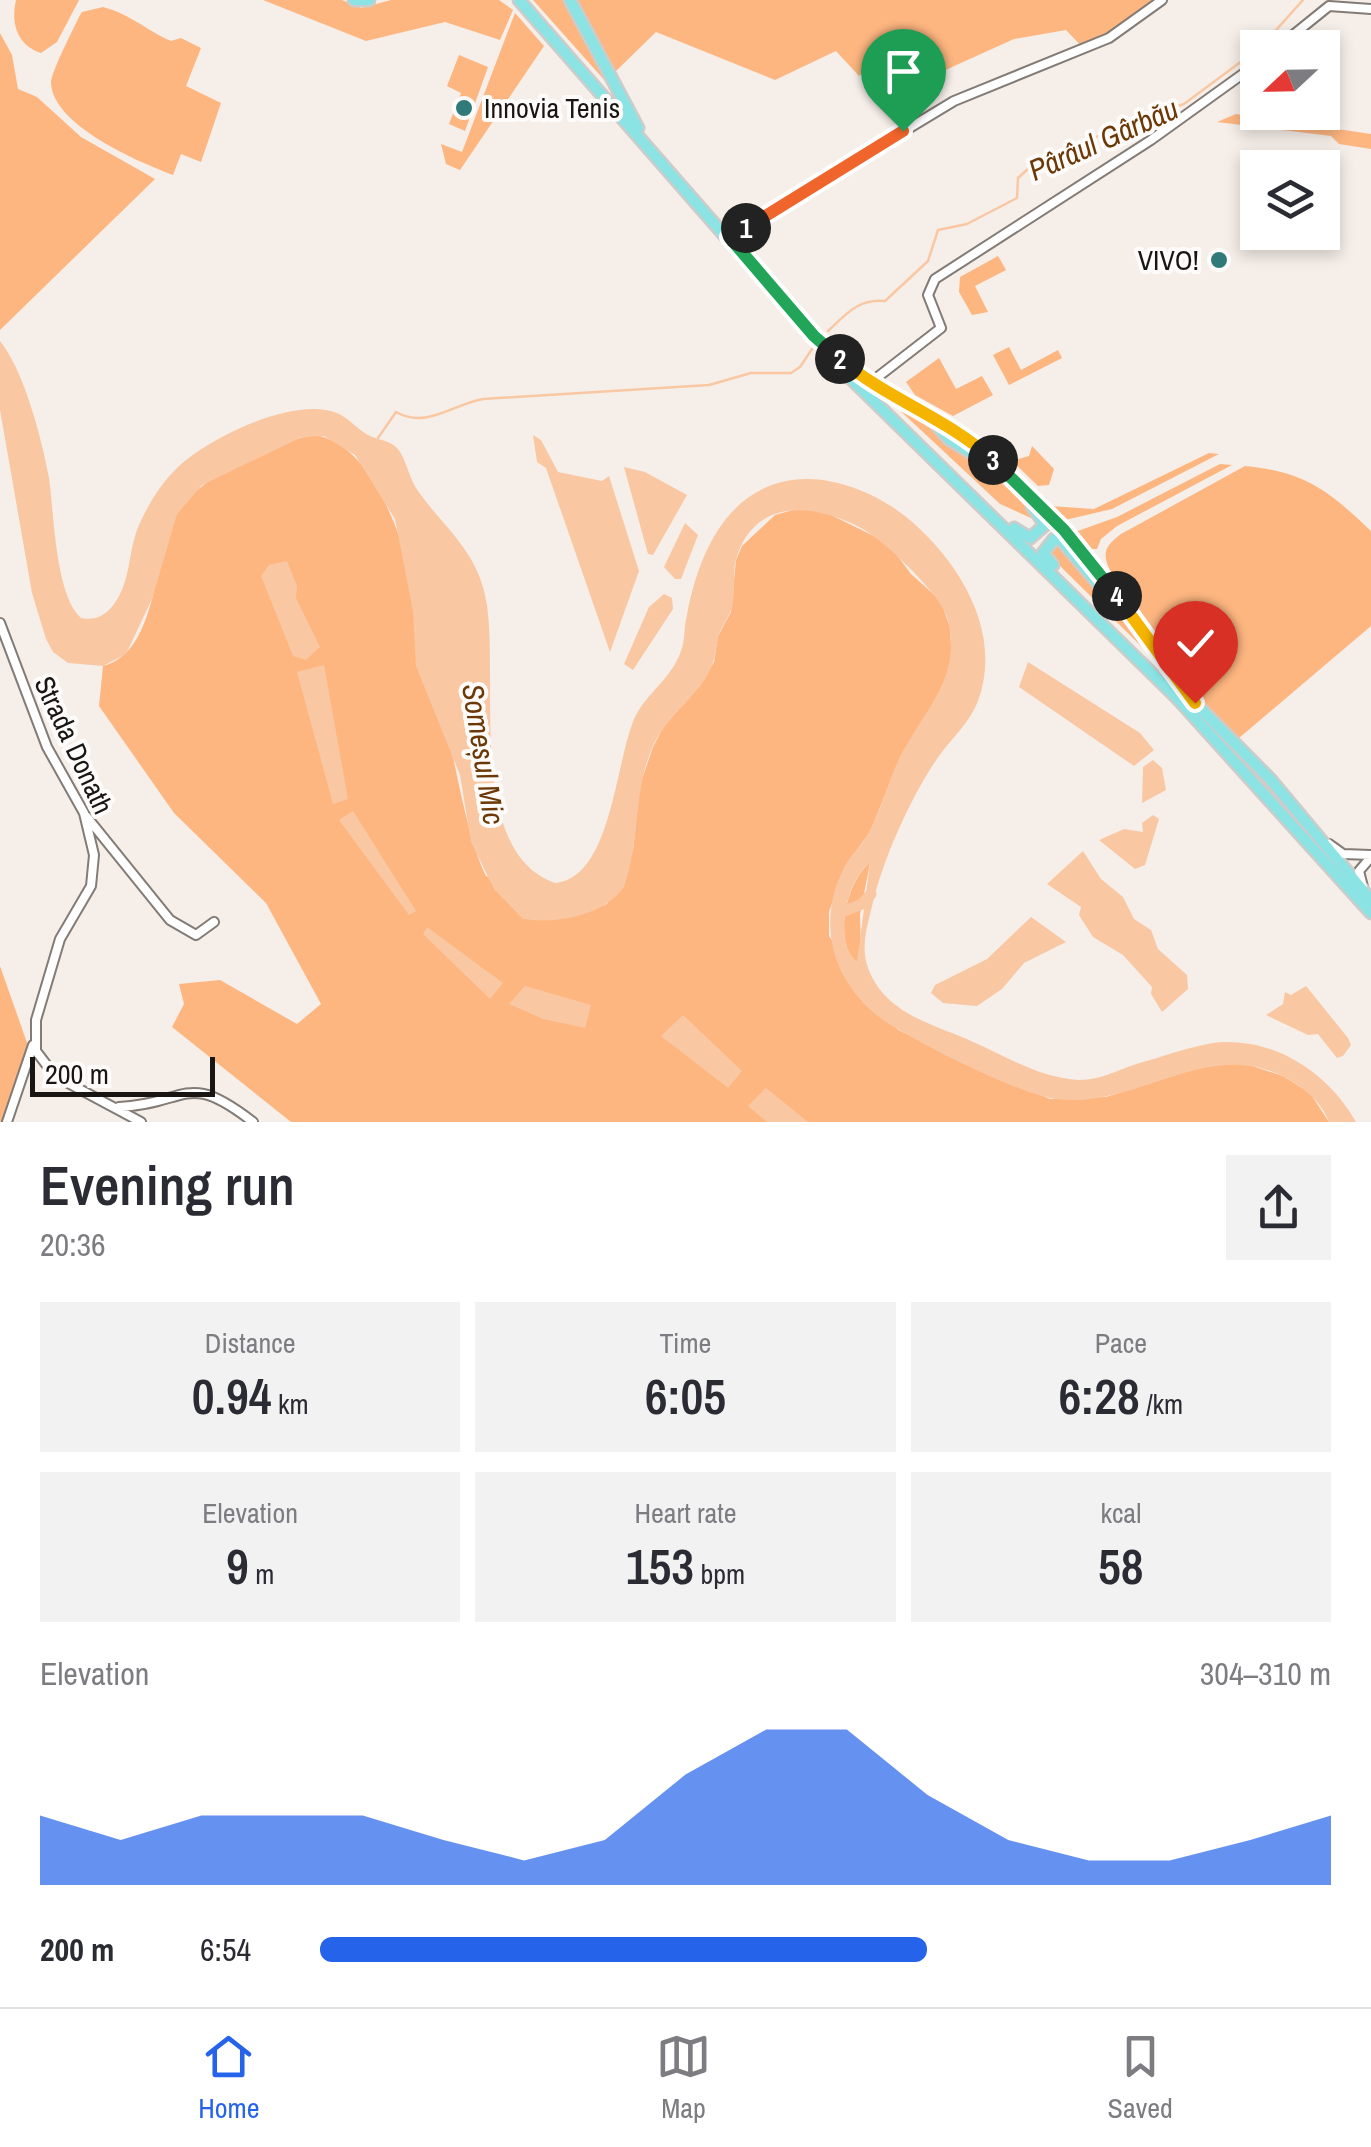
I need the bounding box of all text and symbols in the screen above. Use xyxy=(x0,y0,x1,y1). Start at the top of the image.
pin xyxy=(861,29,946,132)
north arrow xyxy=(1240,30,1340,130)
map controls xyxy=(1240,30,1340,250)
icon: arrive xyxy=(876,44,931,99)
water label: Pârâul Gârbău xyxy=(1022,88,1185,190)
place label: Innovia Tenis xyxy=(484,89,620,127)
marker: Innovia Tenis xyxy=(453,97,475,119)
button: layers xyxy=(1240,150,1340,250)
pin: 1 xyxy=(721,203,771,253)
text: 1 xyxy=(740,209,752,247)
place label: VIVO! xyxy=(1138,241,1199,279)
marker: VIVO! xyxy=(1208,249,1230,271)
pin: 2 xyxy=(815,334,865,384)
text: 2 xyxy=(834,340,846,378)
pin: 3 xyxy=(968,435,1018,485)
text: 3 xyxy=(987,441,999,479)
pin: 4 xyxy=(1092,571,1142,621)
text: 4 xyxy=(1111,577,1123,615)
pin xyxy=(1153,601,1238,704)
icon: check xyxy=(1168,616,1223,671)
street label: Strada Donath xyxy=(25,670,123,820)
water label: Someșul Mic xyxy=(453,681,515,827)
scale bar xyxy=(30,1052,215,1096)
text: 200 m xyxy=(45,1055,109,1093)
text: Evening run xyxy=(40,1148,295,1222)
button: share xyxy=(1226,1155,1331,1260)
text: 20:36 xyxy=(40,1223,106,1266)
text: Distance xyxy=(205,1324,295,1362)
text: Time xyxy=(660,1324,711,1362)
text: Pace xyxy=(1095,1324,1147,1362)
text: 0.94 xyxy=(192,1362,272,1430)
text: 6:05 xyxy=(645,1362,726,1430)
text: 6:28 xyxy=(1058,1362,1140,1430)
text: km xyxy=(272,1385,309,1423)
text: /km xyxy=(1140,1385,1183,1423)
text: Elevation xyxy=(202,1494,298,1532)
text: Heart rate xyxy=(634,1494,737,1532)
text: kcal xyxy=(1100,1494,1141,1532)
text: 9 xyxy=(226,1532,249,1600)
text: 153 xyxy=(626,1532,694,1600)
text: 58 xyxy=(1098,1532,1144,1600)
text: m xyxy=(249,1555,274,1593)
text: bpm xyxy=(694,1555,745,1593)
text: Elevation xyxy=(40,1652,149,1695)
text: 304–310 m xyxy=(1200,1652,1331,1695)
text: 200 m xyxy=(40,1928,114,1971)
text: 6:54 xyxy=(200,1928,251,1971)
tab: Home xyxy=(198,2029,260,2127)
tab: Map xyxy=(656,2029,711,2127)
tab: Saved xyxy=(1108,2029,1173,2127)

